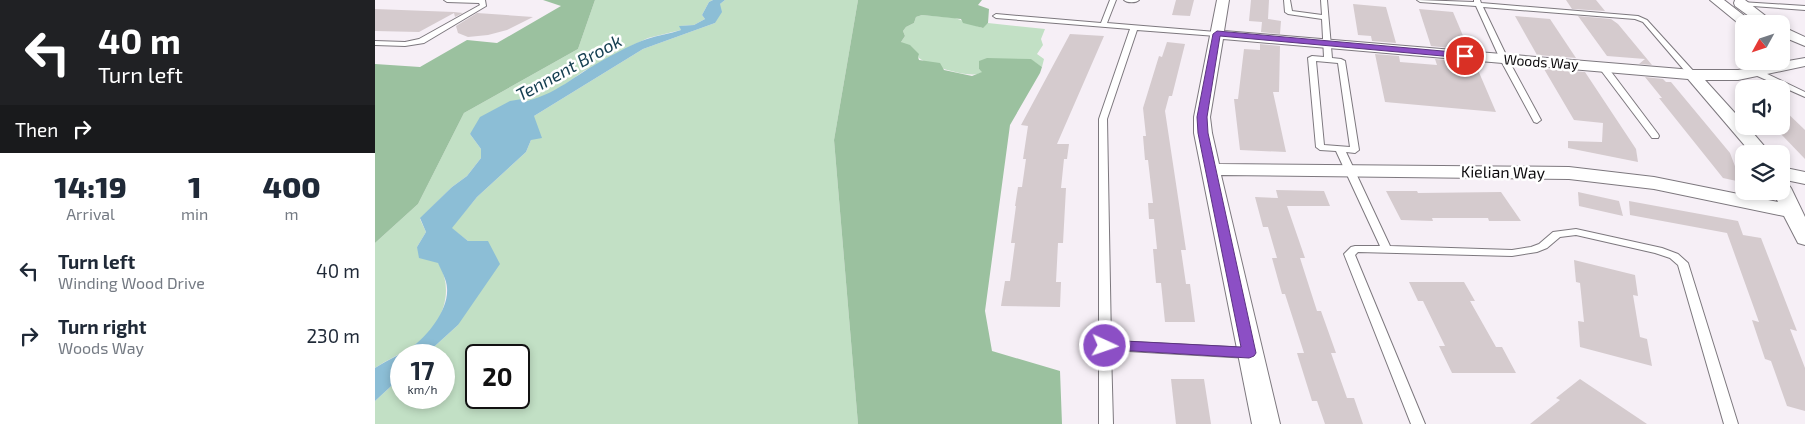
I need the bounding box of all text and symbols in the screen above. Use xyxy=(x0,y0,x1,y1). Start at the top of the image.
north arrow xyxy=(1735,15,1790,70)
map controls xyxy=(1735,15,1790,200)
text: 40 m xyxy=(98,19,181,61)
icon: left xyxy=(15,20,80,85)
water label: Tennent Brook xyxy=(512,29,625,105)
pin xyxy=(1444,35,1486,77)
icon: arrive xyxy=(1451,42,1479,70)
street label: Woods Way xyxy=(1503,50,1580,73)
text: Turn left xyxy=(98,61,183,87)
button: sound xyxy=(1735,80,1790,135)
icon: right xyxy=(68,115,96,143)
text: Then xyxy=(15,118,58,141)
button: layers xyxy=(1735,145,1790,200)
street label: Kielian Way xyxy=(1461,161,1546,182)
text: 14:19 xyxy=(54,168,127,204)
text: 1 xyxy=(188,168,201,204)
text: 400 xyxy=(263,168,321,204)
text: Arrival xyxy=(66,204,115,223)
text: min xyxy=(181,204,208,223)
text: m xyxy=(285,204,299,223)
text: Turn left xyxy=(58,250,135,273)
icon: left xyxy=(15,257,43,285)
text: 40 m xyxy=(316,259,360,282)
text: Winding Wood Drive xyxy=(58,273,205,292)
text: Turn right xyxy=(58,315,146,338)
position arrow xyxy=(1078,319,1130,371)
icon: right xyxy=(15,322,43,350)
text: 230 m xyxy=(306,324,360,347)
text: Woods Way xyxy=(58,338,144,357)
speed limit sign: 20 xyxy=(465,344,530,409)
text: 17 xyxy=(410,355,435,385)
text: km/h xyxy=(408,382,437,396)

